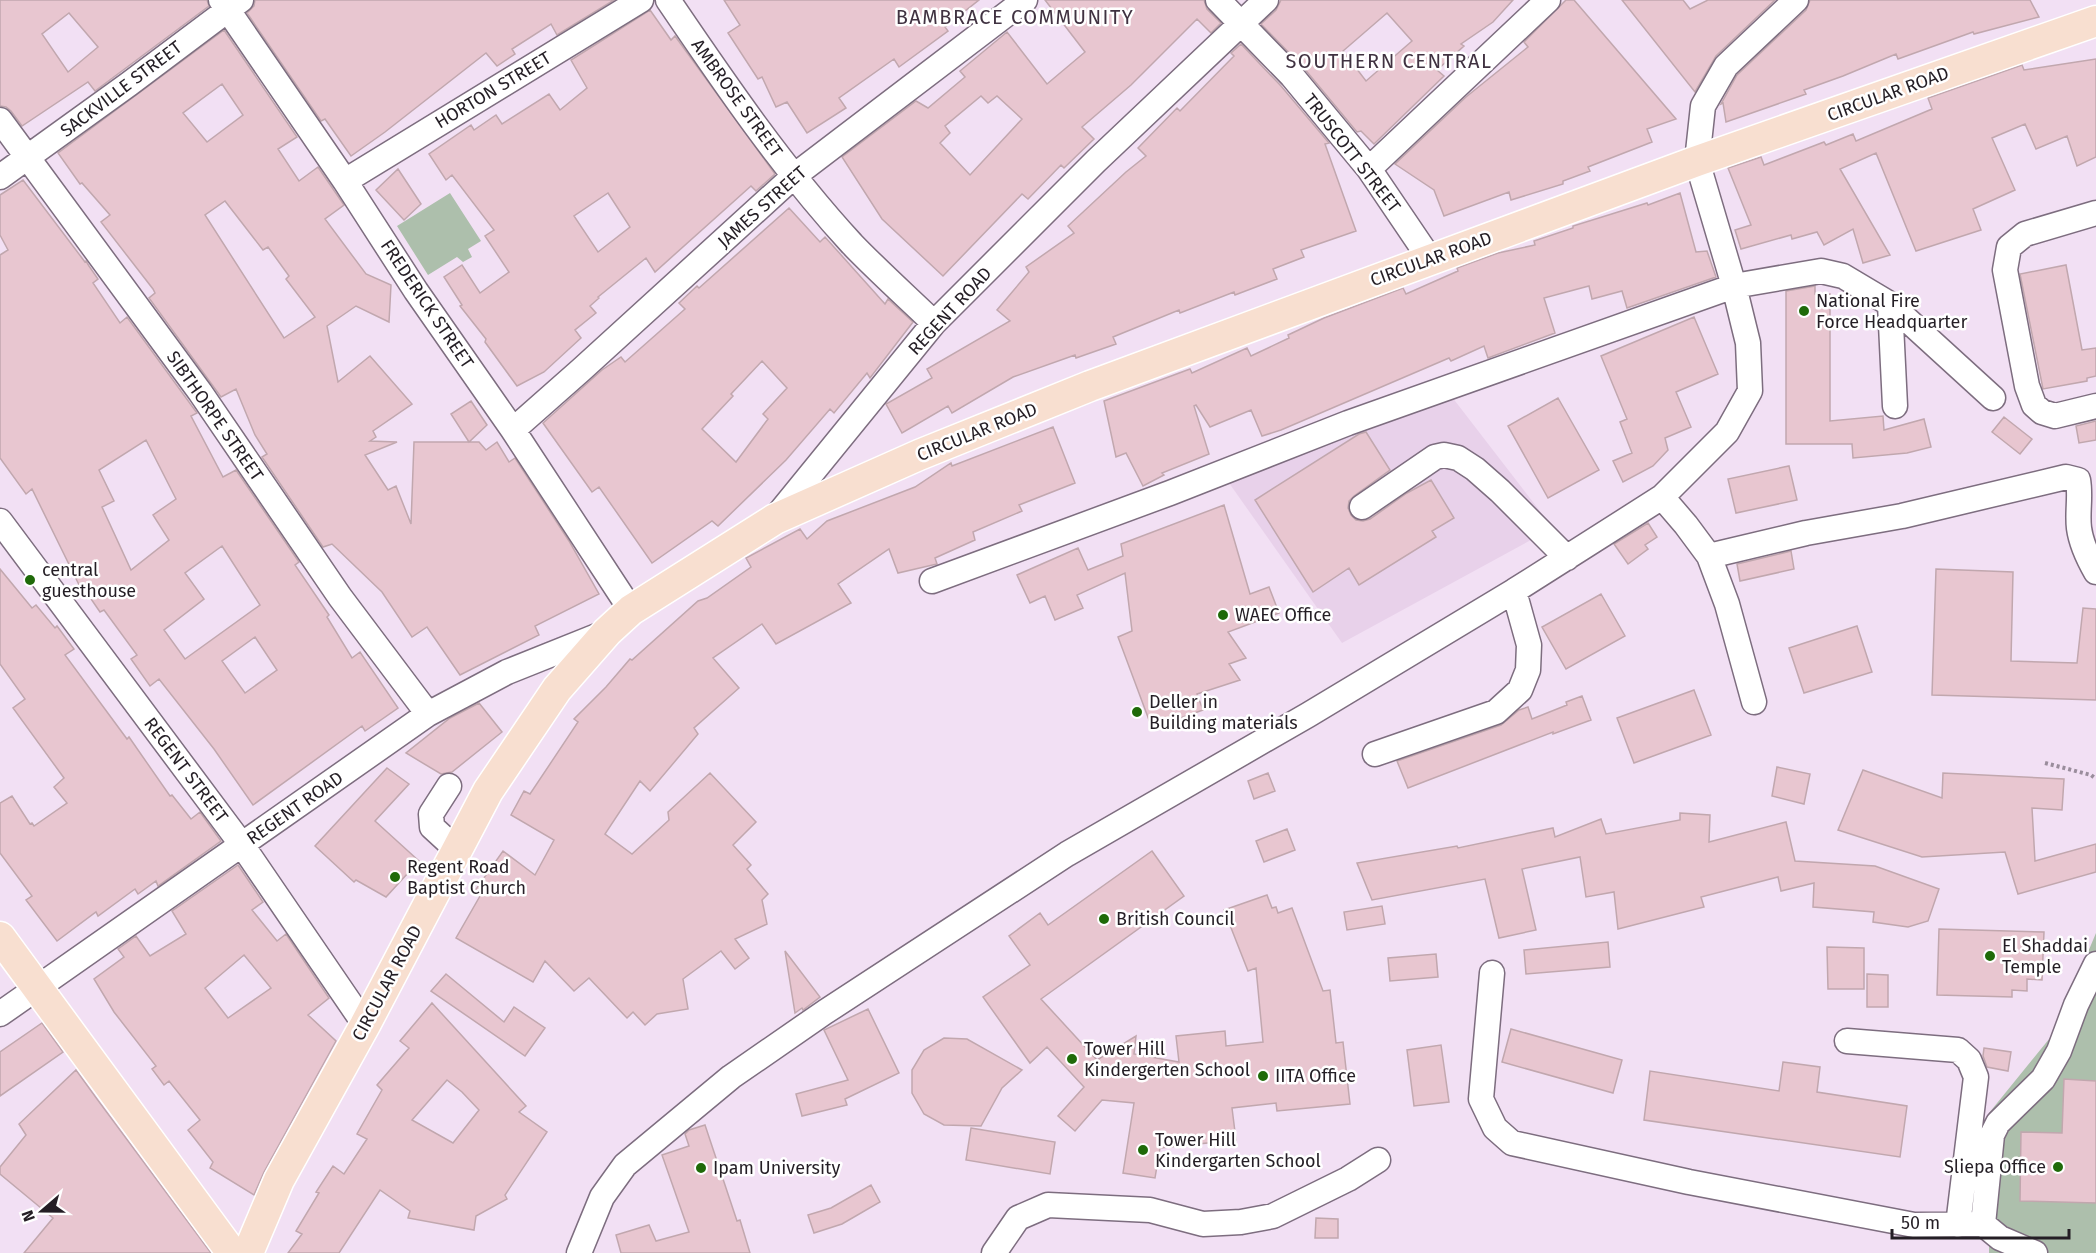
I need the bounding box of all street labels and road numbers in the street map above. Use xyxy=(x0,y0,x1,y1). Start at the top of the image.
street label: AMBROSE STREET xyxy=(687,35,788,162)
street label: SACKVILLE STREET xyxy=(56,36,187,142)
street label: HORTON STREET xyxy=(431,46,556,133)
street label: CIRCULAR ROAD xyxy=(1824,62,1952,126)
street label: TRUSCOTT STREET xyxy=(1299,89,1406,217)
street label: JAMES STREET xyxy=(713,161,811,253)
street label: CIRCULAR ROAD xyxy=(1367,227,1495,291)
street label: FREDERICK STREET xyxy=(376,235,479,373)
street label: REGENT ROAD xyxy=(904,262,996,360)
street label: SIBTHORPE STREET xyxy=(162,347,268,486)
street label: CIRCULAR ROAD xyxy=(914,398,1040,466)
street label: REGENT STREET xyxy=(139,713,233,827)
street label: REGENT ROAD xyxy=(243,767,347,849)
street label: CIRCULAR ROAD xyxy=(347,921,427,1045)

